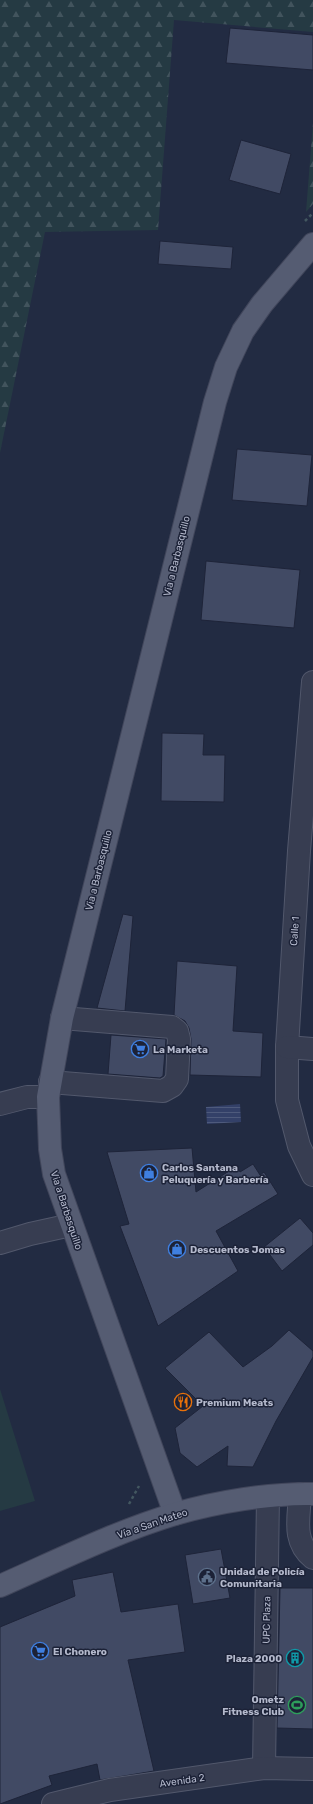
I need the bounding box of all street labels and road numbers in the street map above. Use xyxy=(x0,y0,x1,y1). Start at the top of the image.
street label: Via a Barbasquillo xyxy=(161,515,193,598)
street label: Via a Barbasquillo xyxy=(83,829,115,912)
street label: Calle 1 xyxy=(288,916,302,946)
street label: Via a Barbasquillo xyxy=(48,1169,85,1252)
street label: Vía a San Mateo xyxy=(115,1506,189,1542)
street label: UPC Plaza xyxy=(261,1596,273,1644)
street label: Avenida 2 xyxy=(159,1772,206,1790)

